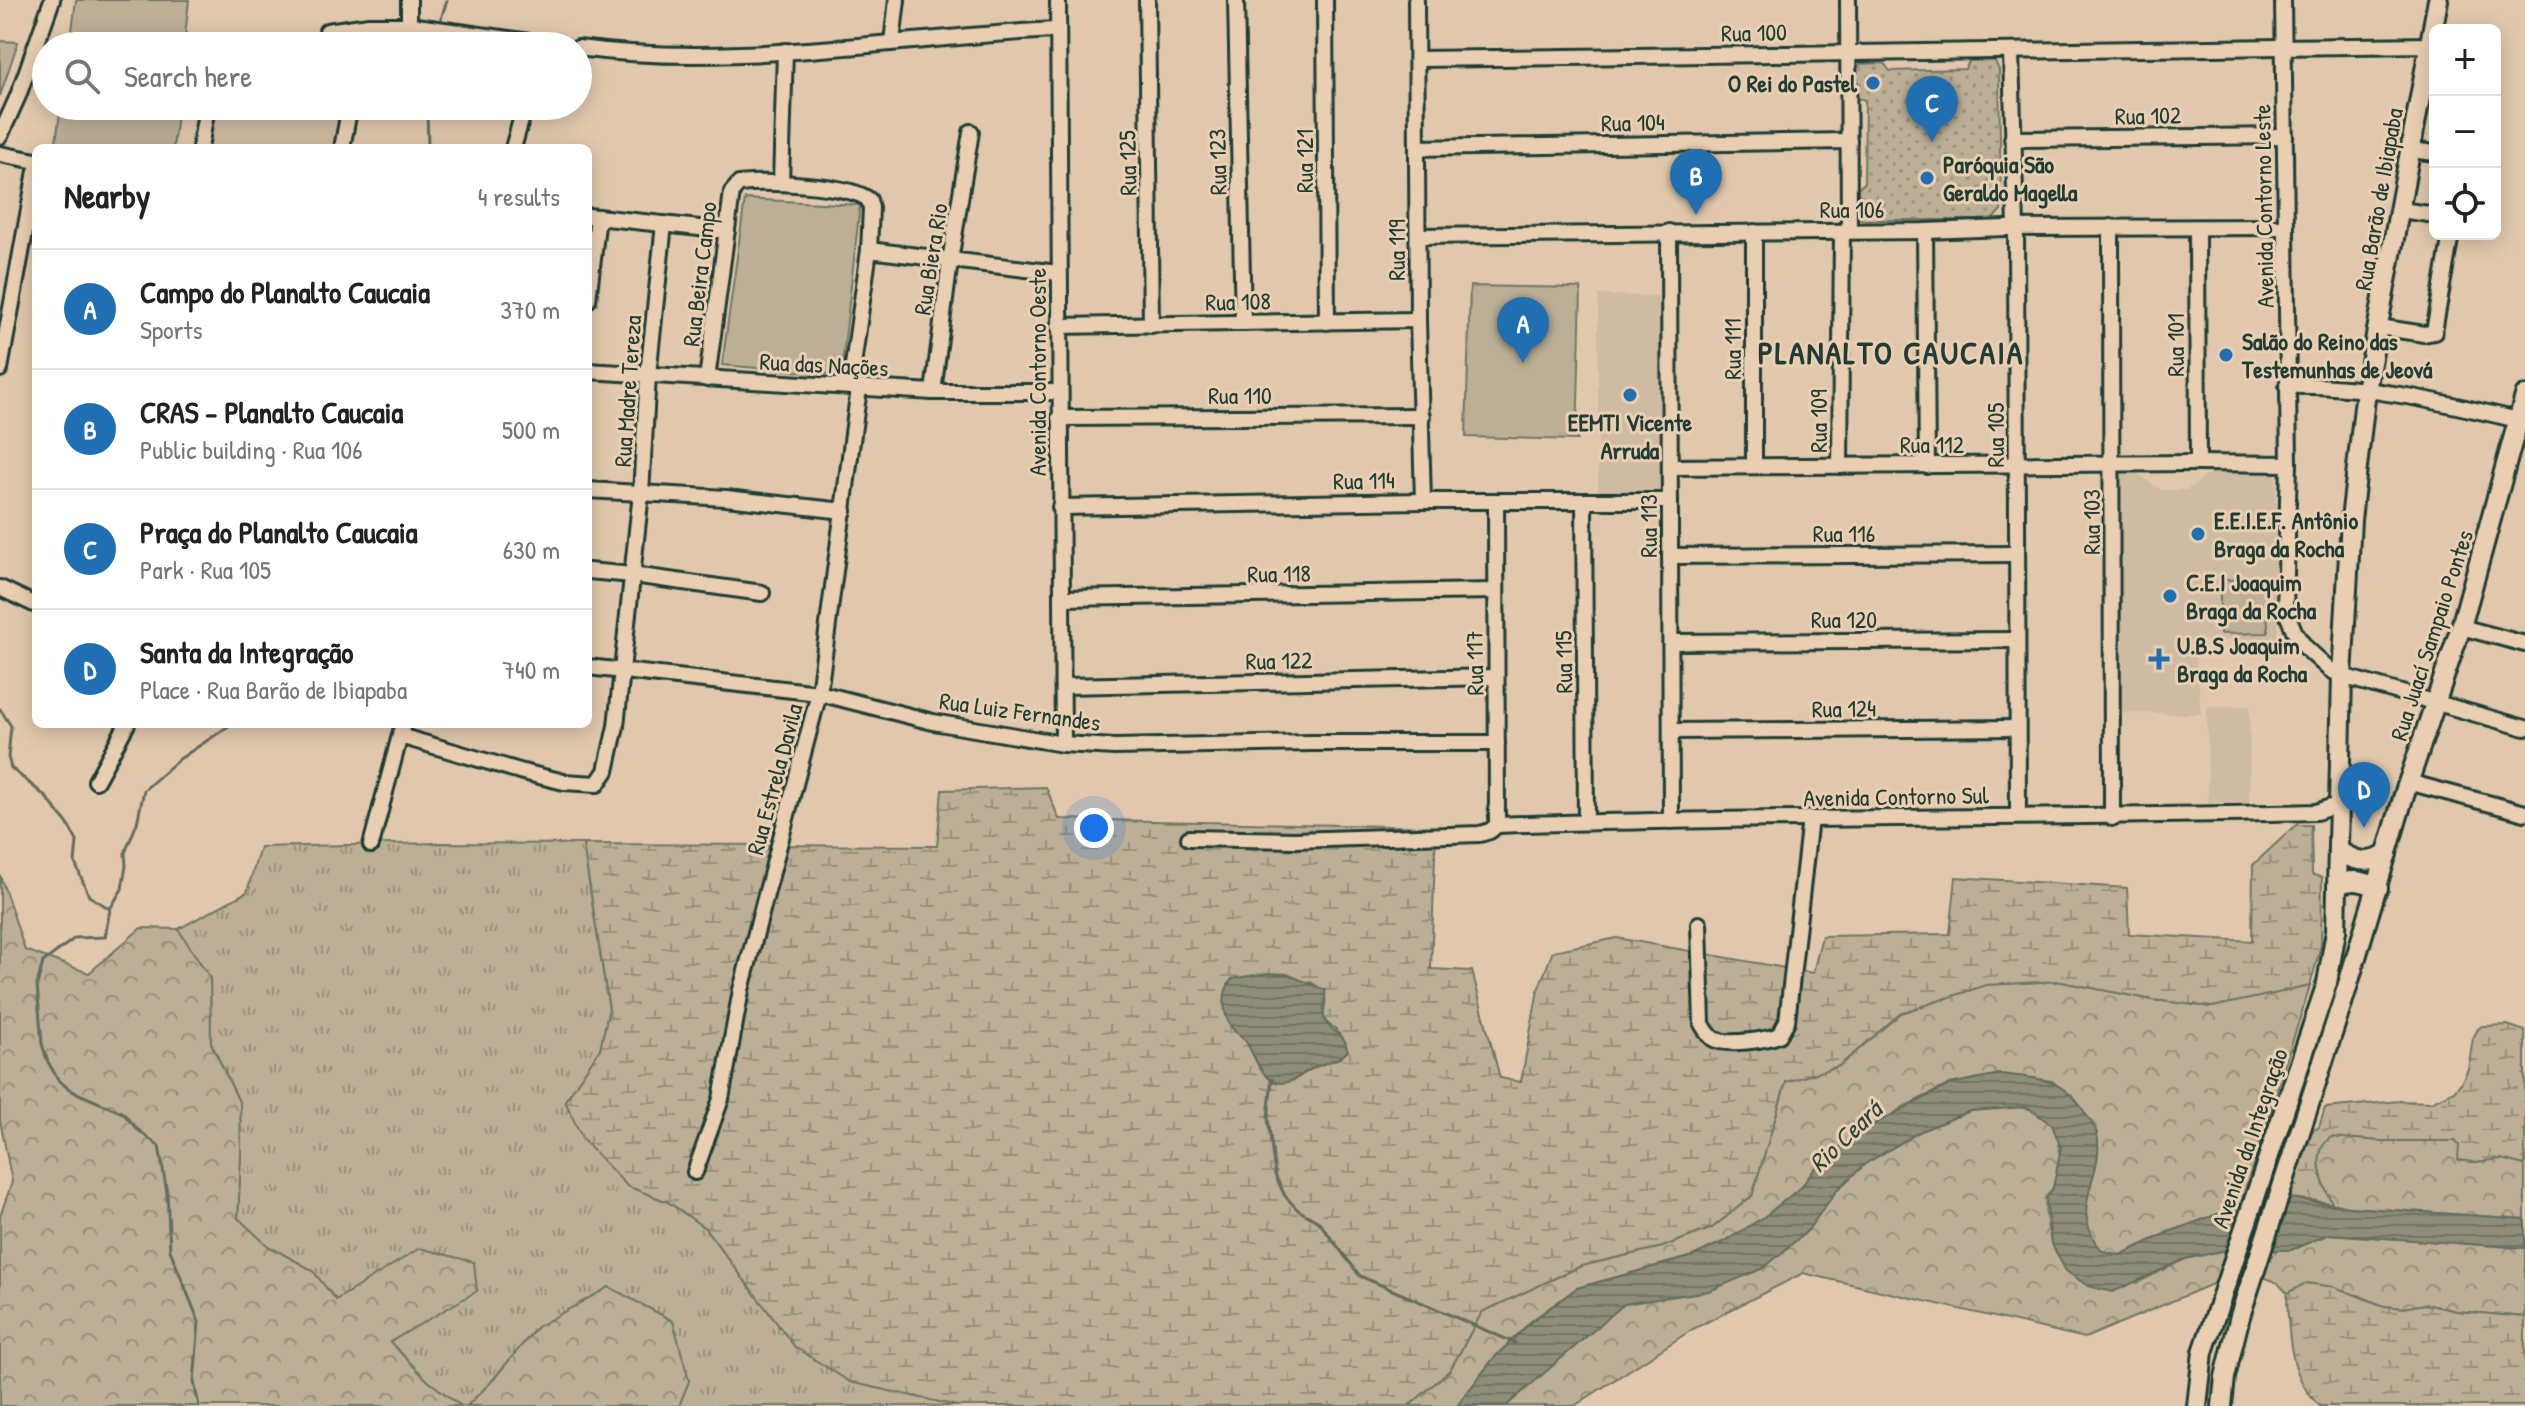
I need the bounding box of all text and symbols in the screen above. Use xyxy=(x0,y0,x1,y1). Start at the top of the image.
street label: Rua 100 xyxy=(1721,15,1787,49)
map controls xyxy=(2429,24,2501,240)
button: + xyxy=(2429,24,2501,96)
search box xyxy=(32,32,592,120)
icon: search xyxy=(60,54,104,98)
text: Search here xyxy=(124,56,252,96)
place label: O Rei do Pastel xyxy=(1728,67,1858,99)
marker: O Rei do Pastel xyxy=(1864,74,1882,92)
pin: C xyxy=(1906,76,1958,142)
button: − xyxy=(2429,96,2501,168)
street label: Rua 102 xyxy=(2115,98,2181,132)
street label: Avenida Contorno Leste xyxy=(2245,103,2281,308)
street label: Rua 104 xyxy=(1601,105,1665,139)
street label: Rua Barão de Ibiapaba xyxy=(2346,105,2410,293)
street label: Rua 123 xyxy=(1200,129,1234,195)
street label: Rua 121 xyxy=(1288,129,1320,193)
street label: Rua 125 xyxy=(1110,130,1144,196)
place label: Paróquia São Geraldo Magella xyxy=(1943,148,2078,209)
pin: B xyxy=(1670,149,1722,215)
button: locate xyxy=(2429,168,2501,240)
marker: Paróquia São Geraldo Magella xyxy=(1918,169,1936,187)
text: Nearby xyxy=(64,173,150,219)
text: 4 results xyxy=(478,179,560,214)
street label: Rua 106 xyxy=(1820,193,1884,225)
street label: Rua Beira Campo xyxy=(674,200,724,348)
street label: Rua Biera Rio xyxy=(905,201,955,317)
street label: Rua 119 xyxy=(1380,219,1412,281)
street label: Avenida Contorno Oeste xyxy=(1021,267,1053,476)
text: Campo do Planalto Caucaia xyxy=(140,272,430,312)
street label: Rua 108 xyxy=(1205,284,1271,318)
text: A xyxy=(84,292,96,327)
text: 370 m xyxy=(500,292,560,327)
pin: A xyxy=(1497,297,1549,363)
text: Sports xyxy=(140,312,203,347)
street label: Rua 101 xyxy=(2159,313,2191,377)
street label: Rua Madre Tereza xyxy=(606,314,648,468)
street label: Rua 111 xyxy=(1716,318,1748,380)
place label: Salão do Reino das Testemunhas de Jeová xyxy=(2241,325,2433,385)
district label: PLANALTO CAUCAIA xyxy=(1758,331,2024,374)
street label: Rua das Nações xyxy=(759,345,889,383)
marker: Salão do Reino das Testemunhas de Jeová xyxy=(2217,346,2235,364)
street label: Rua 110 xyxy=(1208,379,1272,411)
marker: EEMTI Vicente Arruda xyxy=(1621,386,1639,404)
street label: Rua 109 xyxy=(1802,389,1834,453)
text: CRAS - Planalto Caucaia xyxy=(140,392,403,432)
street label: Rua 105 xyxy=(1979,402,2011,468)
place label: EEMTI Vicente Arruda xyxy=(1568,406,1693,466)
text: B xyxy=(83,412,97,447)
text: 500 m xyxy=(502,412,560,447)
street label: Rua 112 xyxy=(1900,428,1964,460)
text: Public building · Rua 106 xyxy=(140,432,363,467)
street label: Rua 114 xyxy=(1333,463,1395,497)
street label: Rua 103 xyxy=(2075,489,2107,555)
street label: Rua 113 xyxy=(1632,494,1664,558)
place label: E.E.I.E.F. Antônio Braga da Rocha xyxy=(2214,504,2358,565)
text: Praça do Planalto Caucaia xyxy=(140,512,418,552)
street label: Rua 116 xyxy=(1813,517,1875,549)
marker: E.E.I.E.F. Antônio Braga da Rocha xyxy=(2189,525,2207,543)
street label: Rua Juací Sampaio Pontes xyxy=(2382,526,2480,744)
text: C xyxy=(83,532,97,567)
text: 630 m xyxy=(503,532,560,567)
text: Park · Rua 105 xyxy=(140,552,271,587)
street label: Rua 118 xyxy=(1247,556,1311,590)
place label: C.E.I Joaquim Braga da Rocha xyxy=(2186,566,2317,627)
marker: C.E.I Joaquim Braga da Rocha xyxy=(2161,587,2179,605)
street label: Rua 120 xyxy=(1811,603,1877,635)
place label: U.B.S Joaquim Braga da Rocha xyxy=(2177,629,2308,690)
street label: Rua 117 xyxy=(1457,630,1491,696)
street label: Rua 115 xyxy=(1546,630,1580,694)
text: Santa da Integração xyxy=(140,632,353,672)
street label: Rua 122 xyxy=(1245,643,1313,677)
marker: U.B.S Joaquim Braga da Rocha xyxy=(2148,648,2170,670)
text: D xyxy=(84,652,96,687)
text: 740 m xyxy=(502,652,560,687)
text: Place · Rua Barão de Ibiapaba xyxy=(140,672,407,707)
street label: Rua Luiz Fernandes xyxy=(937,684,1103,738)
street label: Rua 124 xyxy=(1812,691,1876,725)
street label: Rua Estrela Davila xyxy=(738,700,810,858)
pin: D xyxy=(2338,762,2390,828)
street label: Avenida Contorno Sul xyxy=(1803,778,1990,814)
your location xyxy=(1074,808,1114,848)
street label: Avenida da Integração xyxy=(2203,1044,2295,1232)
water label: Rio Ceará xyxy=(1801,1091,1891,1180)

